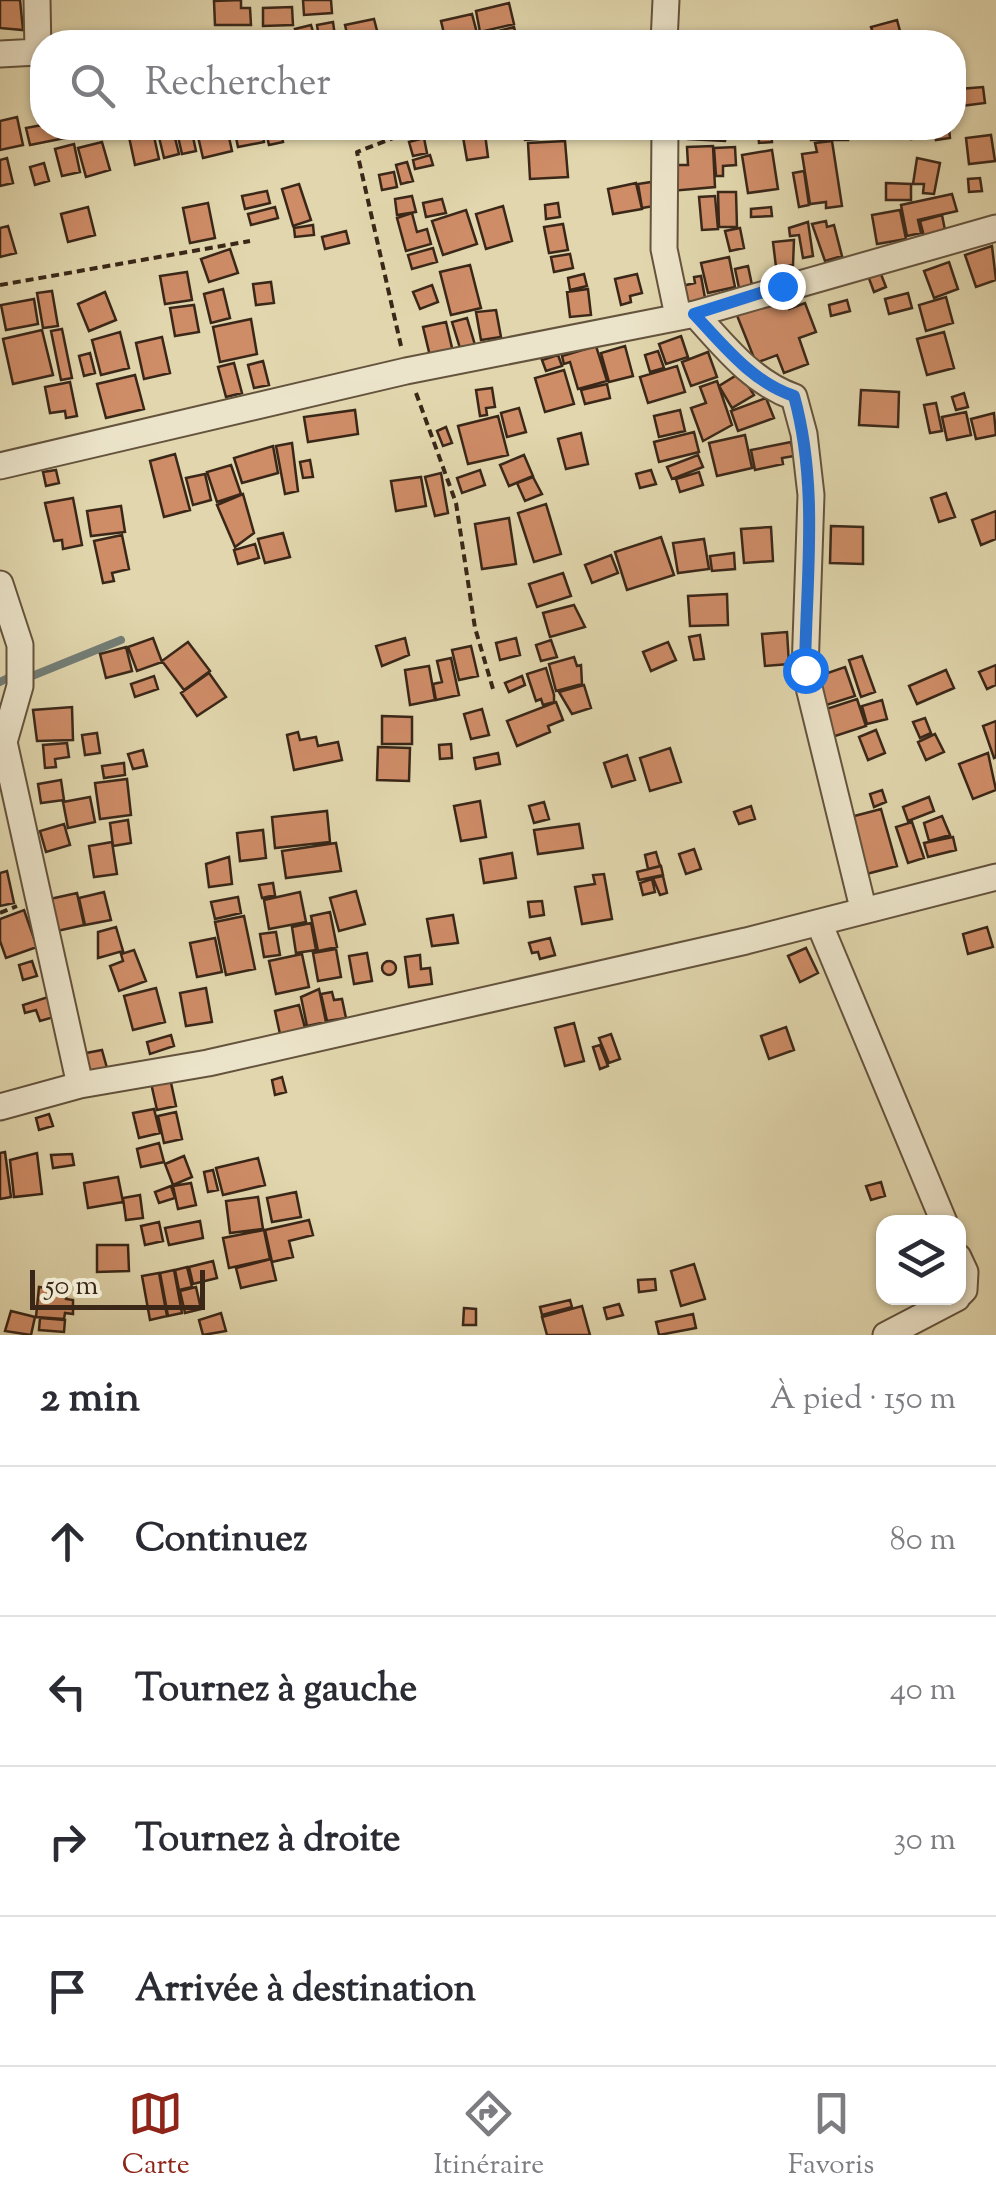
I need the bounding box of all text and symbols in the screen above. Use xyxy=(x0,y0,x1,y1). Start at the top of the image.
search box xyxy=(30,30,966,140)
icon: search xyxy=(65,58,120,113)
text: Rechercher xyxy=(145,58,331,112)
route end xyxy=(760,264,806,310)
route start xyxy=(783,648,829,694)
map controls xyxy=(876,1215,966,1305)
button: layers xyxy=(876,1215,966,1305)
scale bar xyxy=(30,1265,205,1310)
text: 50 m xyxy=(45,1267,99,1307)
text: 2 min xyxy=(40,1370,140,1430)
text: À pied · 150 m xyxy=(770,1377,956,1423)
icon: ahead xyxy=(40,1514,95,1569)
text: Continuez xyxy=(135,1514,307,1568)
text: 80 m xyxy=(890,1518,956,1564)
icon: left xyxy=(40,1664,95,1719)
text: Tournez à gauche xyxy=(135,1664,417,1718)
text: 40 m xyxy=(890,1668,956,1714)
icon: right xyxy=(40,1814,95,1869)
text: Tournez à droite xyxy=(135,1814,401,1868)
text: 30 m xyxy=(893,1818,956,1864)
icon: arrive xyxy=(40,1964,95,2019)
text: Arrivée à destination xyxy=(135,1964,476,2018)
tab: Carte xyxy=(122,2086,190,2186)
tab: Itinéraire xyxy=(433,2086,544,2186)
tab: Favoris xyxy=(788,2086,874,2186)

